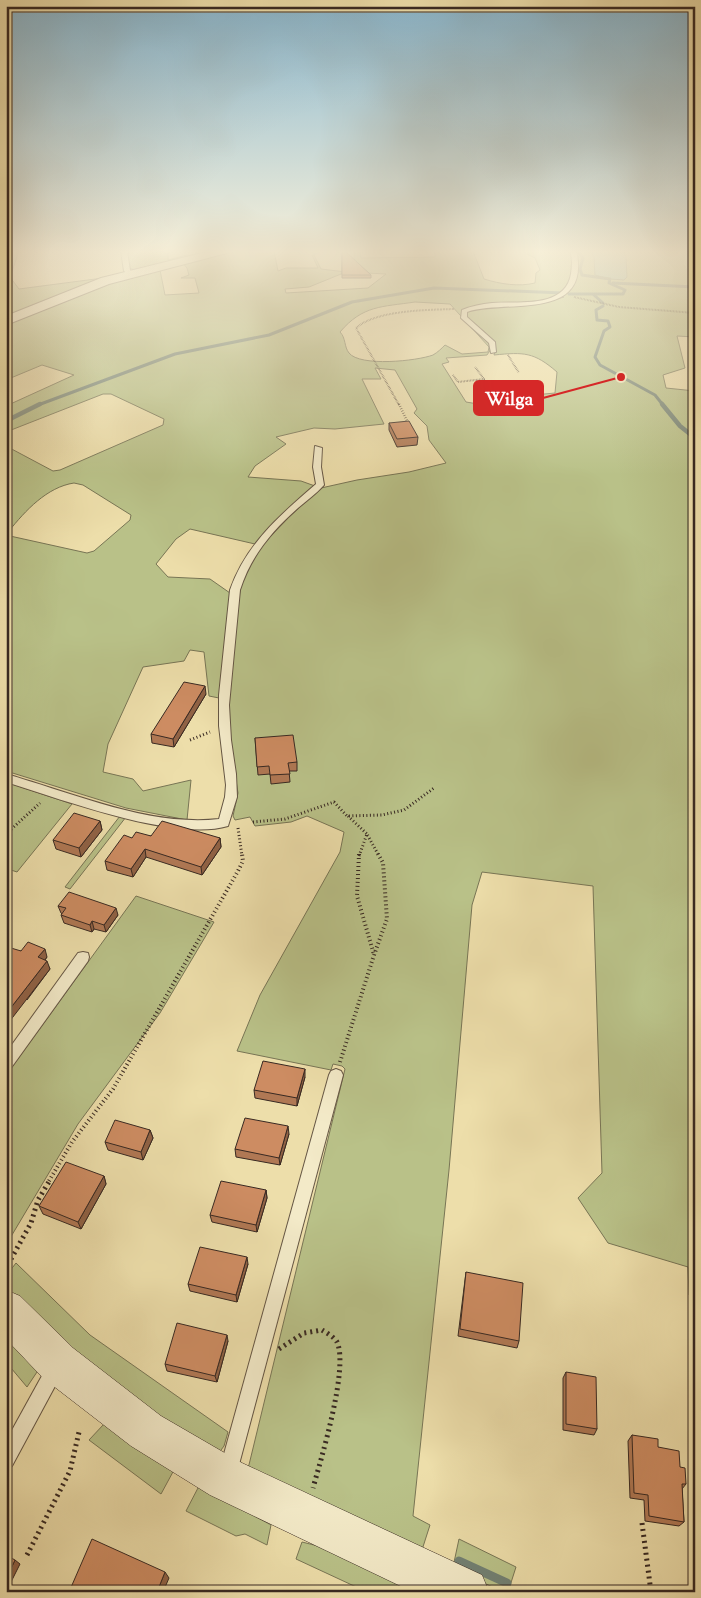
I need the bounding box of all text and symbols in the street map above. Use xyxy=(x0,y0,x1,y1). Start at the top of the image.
callout: Wilga xyxy=(474,381,543,415)
text: Wilga xyxy=(485,387,534,414)

